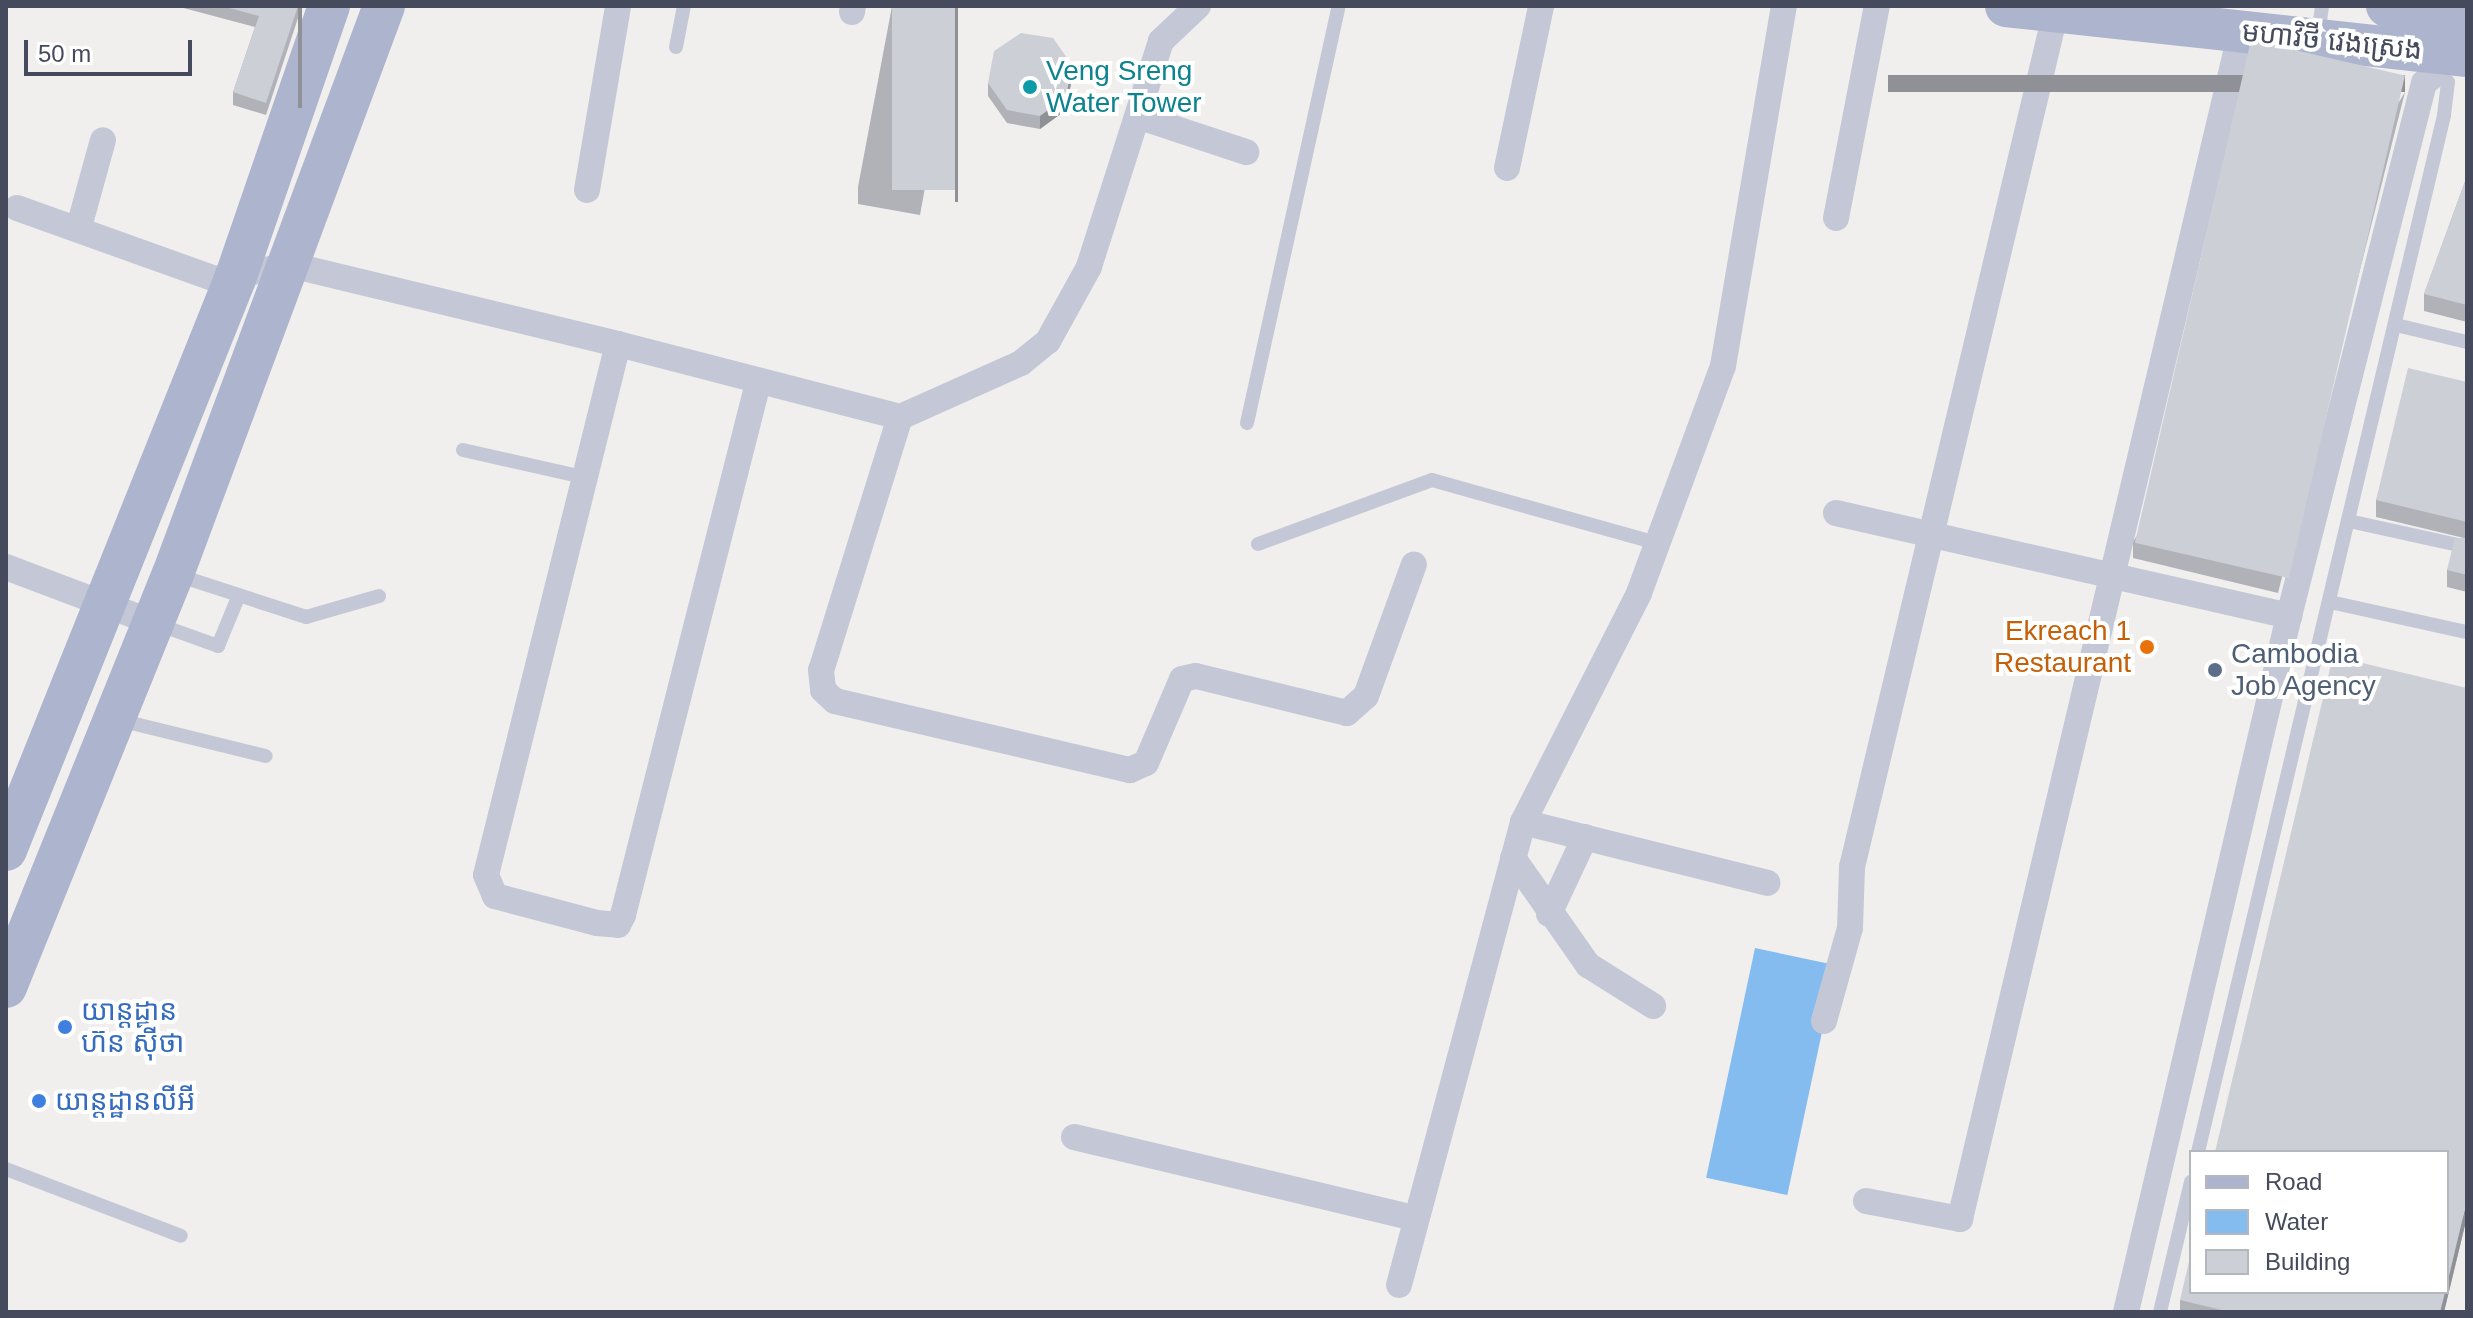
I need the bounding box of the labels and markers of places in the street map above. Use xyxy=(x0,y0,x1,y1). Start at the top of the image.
place label: Veng Sreng Water Tower xyxy=(1046,54,1202,120)
marker: Veng Sreng Water Tower xyxy=(1021,78,1039,96)
place label: Ekreach 1 Restaurant xyxy=(1994,614,2131,680)
place label: Cambodia Job Agency xyxy=(2231,637,2377,703)
marker: Ekreach 1 Restaurant xyxy=(2138,638,2156,656)
marker: Cambodia Job Agency xyxy=(2206,661,2224,679)
place label: យាន្ដដ្ឋាន ហ៊ន ស៊ីថា xyxy=(81,994,184,1060)
marker: យាន្ដដ្ឋាន ហ៊ន ស៊ីថា xyxy=(56,1018,74,1036)
place label: យាន្ដដ្ឋានលីអី xyxy=(55,1084,195,1118)
marker: យាន្ដដ្ឋានលីអី xyxy=(30,1092,48,1110)

